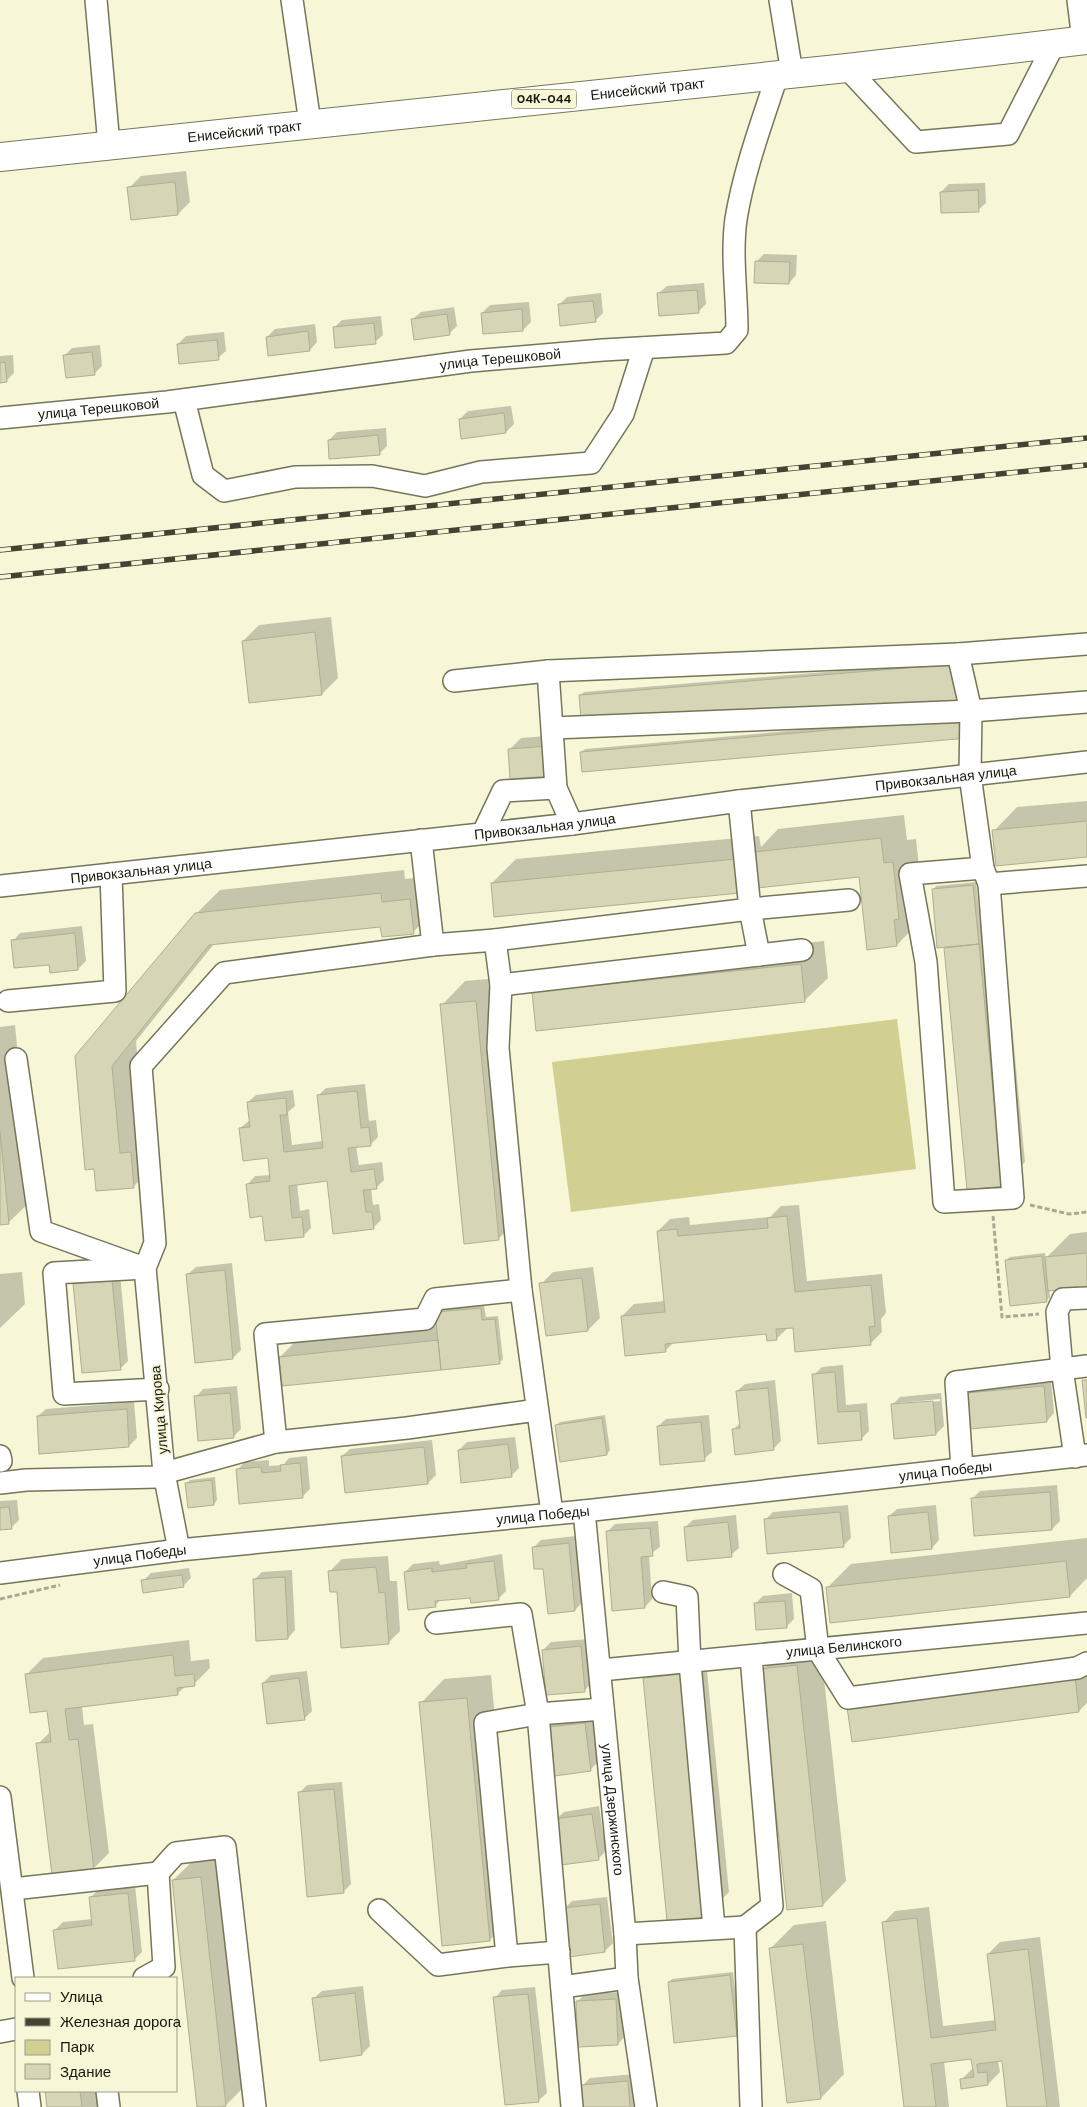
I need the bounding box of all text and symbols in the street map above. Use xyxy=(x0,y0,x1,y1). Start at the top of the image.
street label: Енисейский тракт xyxy=(589,74,706,104)
road number: 04К-044 xyxy=(512,90,576,108)
street label: Енисейский тракт xyxy=(187,116,303,146)
street label: улица Терешковой xyxy=(439,345,562,374)
street label: улица Терешковой xyxy=(37,394,160,423)
street label: Привокзальная улица xyxy=(874,761,1018,795)
street label: Привокзальная улица xyxy=(473,809,617,844)
street label: Привокзальная улица xyxy=(70,854,213,887)
street label: улица Кирова xyxy=(146,1365,172,1455)
street label: улица Победы xyxy=(898,1457,993,1485)
street label: улица Победы xyxy=(495,1501,590,1528)
street label: улица Победы xyxy=(92,1540,187,1570)
street label: улица Белинского xyxy=(785,1632,903,1661)
street label: улица Дзержинского xyxy=(598,1743,628,1877)
legend xyxy=(15,1977,178,2092)
text: Улица xyxy=(60,1987,103,2007)
text: Железная дорога xyxy=(60,2012,182,2032)
text: Парк xyxy=(60,2037,94,2057)
text: Здание xyxy=(60,2062,111,2082)

